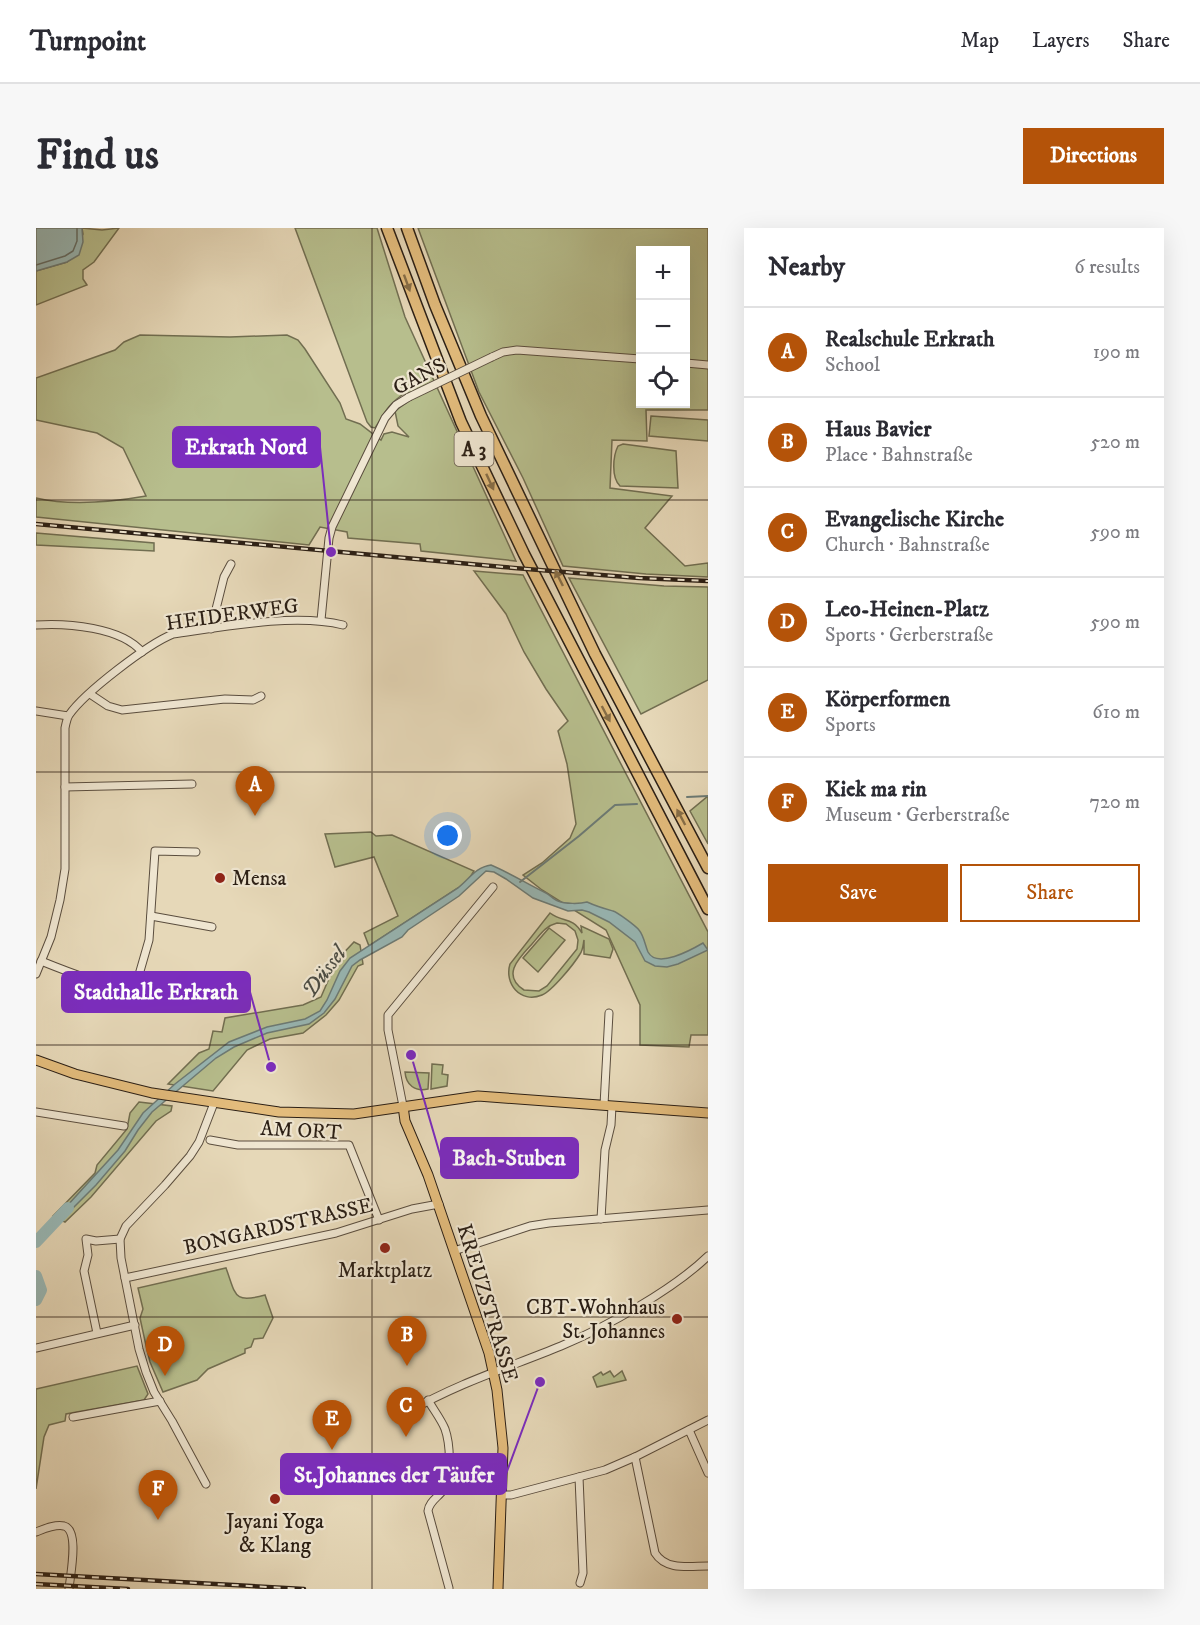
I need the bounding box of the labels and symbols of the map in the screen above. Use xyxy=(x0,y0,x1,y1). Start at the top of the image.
one-way arrow xyxy=(403,274,413,292)
street label: GANS xyxy=(389,352,450,402)
callout: Erkrath Nord xyxy=(173,427,320,467)
road number: A 3 xyxy=(454,432,494,466)
text: Erkrath Nord xyxy=(185,434,308,461)
one-way arrow xyxy=(485,474,494,491)
one-way arrow xyxy=(554,570,563,587)
street label: HEIDERWEG xyxy=(164,593,300,637)
one-way arrow xyxy=(601,706,611,723)
pin: A xyxy=(236,766,274,816)
one-way arrow xyxy=(676,808,686,825)
your location xyxy=(433,821,462,850)
place label: Mensa xyxy=(232,866,287,892)
marker: Mensa xyxy=(213,871,227,885)
water label: Düssel xyxy=(296,939,354,1003)
callout: Stadthalle Erkrath xyxy=(62,972,250,1012)
text: Stadthalle Erkrath xyxy=(74,979,239,1006)
street label: AM ORT xyxy=(260,1116,342,1146)
callout: Bach-Stuben xyxy=(441,1138,578,1178)
text: Bach-Stuben xyxy=(452,1145,566,1172)
street label: BONGARDSTRASSE xyxy=(181,1192,376,1261)
street label: KREUZSTRASSE xyxy=(451,1221,524,1386)
marker: Marktplatz xyxy=(378,1241,392,1255)
place label: Marktplatz xyxy=(338,1258,432,1284)
place label: CBT-Wohnhaus St. Johannes xyxy=(526,1295,665,1345)
marker: CBT-Wohnhaus St. Johannes xyxy=(670,1312,684,1326)
pin: B xyxy=(388,1316,427,1366)
pin: D xyxy=(146,1326,184,1376)
pin: C xyxy=(386,1388,425,1437)
pin: E xyxy=(312,1400,352,1450)
callout: St.Johannes der Täufer xyxy=(281,1454,506,1494)
text: St.Johannes der Täufer xyxy=(294,1462,495,1489)
pin: F xyxy=(138,1470,178,1520)
marker: Jayani Yoga & Klang xyxy=(268,1492,282,1506)
place label: Jayani Yoga & Klang xyxy=(224,1509,324,1559)

